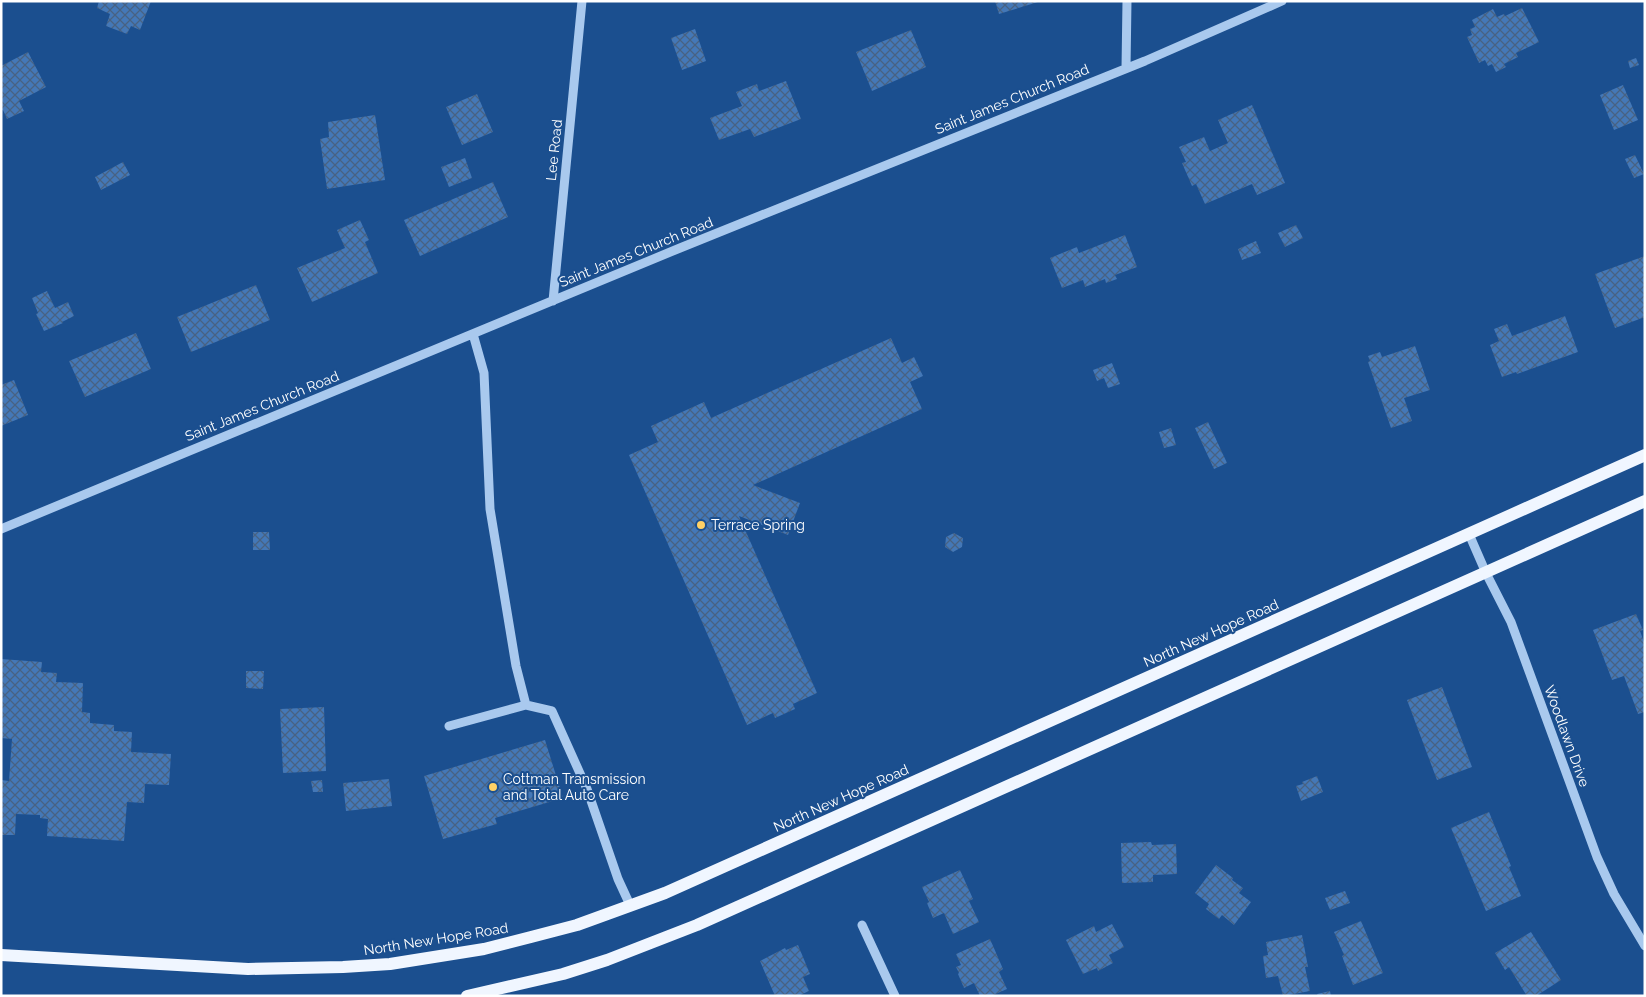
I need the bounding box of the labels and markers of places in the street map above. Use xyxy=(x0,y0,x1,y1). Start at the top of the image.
place label: Terrace Spring xyxy=(711,517,805,533)
marker: Terrace Spring xyxy=(695,519,707,531)
place label: Cottman Transmission and Total Auto Care xyxy=(503,771,646,803)
marker: Cottman Transmission and Total Auto Care xyxy=(487,781,499,793)

